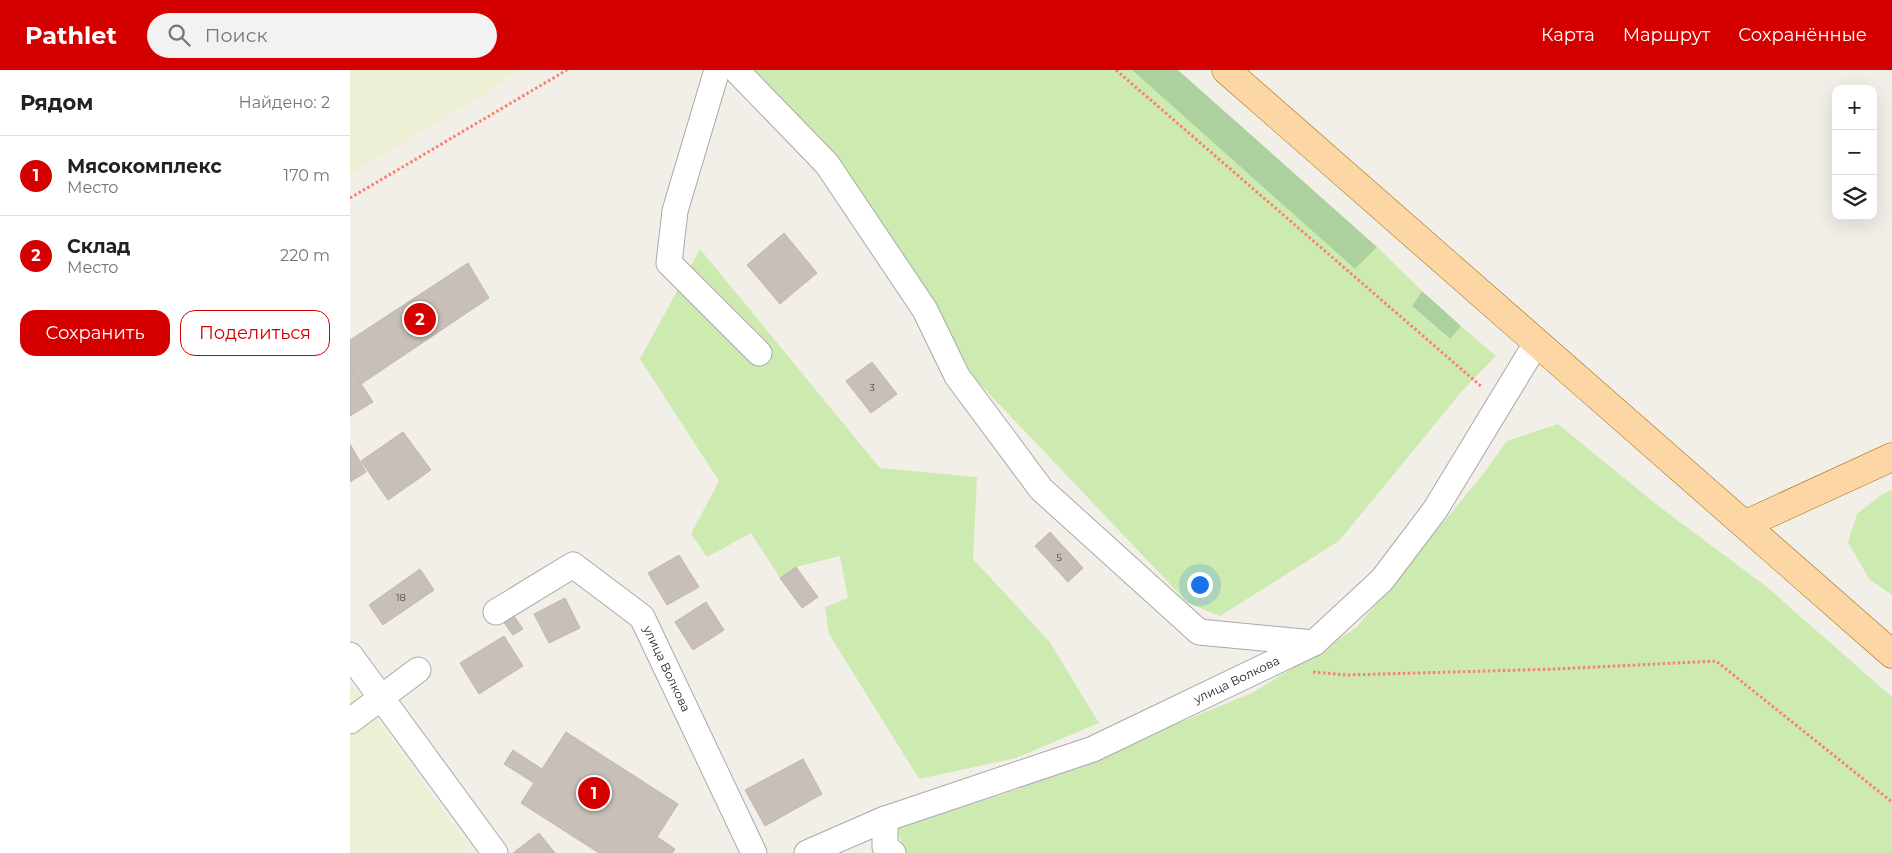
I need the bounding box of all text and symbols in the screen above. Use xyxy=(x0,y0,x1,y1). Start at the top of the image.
search box xyxy=(147,13,497,58)
text: Pathlet xyxy=(25,21,117,50)
icon: search xyxy=(165,21,193,49)
text: Поиск xyxy=(205,24,267,47)
text: Карта xyxy=(1541,24,1595,46)
text: Маршрут xyxy=(1623,24,1710,46)
text: Сохранённые xyxy=(1738,24,1867,46)
map controls xyxy=(1832,85,1877,220)
button: + xyxy=(1832,85,1877,130)
text: Рядом xyxy=(20,90,93,115)
text: Найдено: 2 xyxy=(239,93,330,112)
button: − xyxy=(1832,130,1877,175)
text: Мясокомплекс xyxy=(67,155,222,178)
text: 1 xyxy=(33,166,39,185)
text: 170 m xyxy=(283,166,330,185)
button: layers xyxy=(1832,175,1877,220)
text: Место xyxy=(67,178,119,197)
text: Склад xyxy=(67,235,130,258)
text: 2 xyxy=(31,246,41,265)
text: 220 m xyxy=(280,246,330,265)
text: Место xyxy=(67,258,119,277)
pin: 2 xyxy=(404,300,436,338)
button: Сохранить xyxy=(20,310,170,356)
button: Поделиться xyxy=(180,310,330,356)
house number: 3 xyxy=(869,381,875,394)
house number: 5 xyxy=(1056,551,1062,564)
your location xyxy=(1187,572,1213,598)
house number: 18 xyxy=(396,591,406,604)
street label: улица Волкова xyxy=(640,622,694,714)
street label: улица Волкова xyxy=(1190,653,1282,707)
pin: 1 xyxy=(578,774,610,812)

